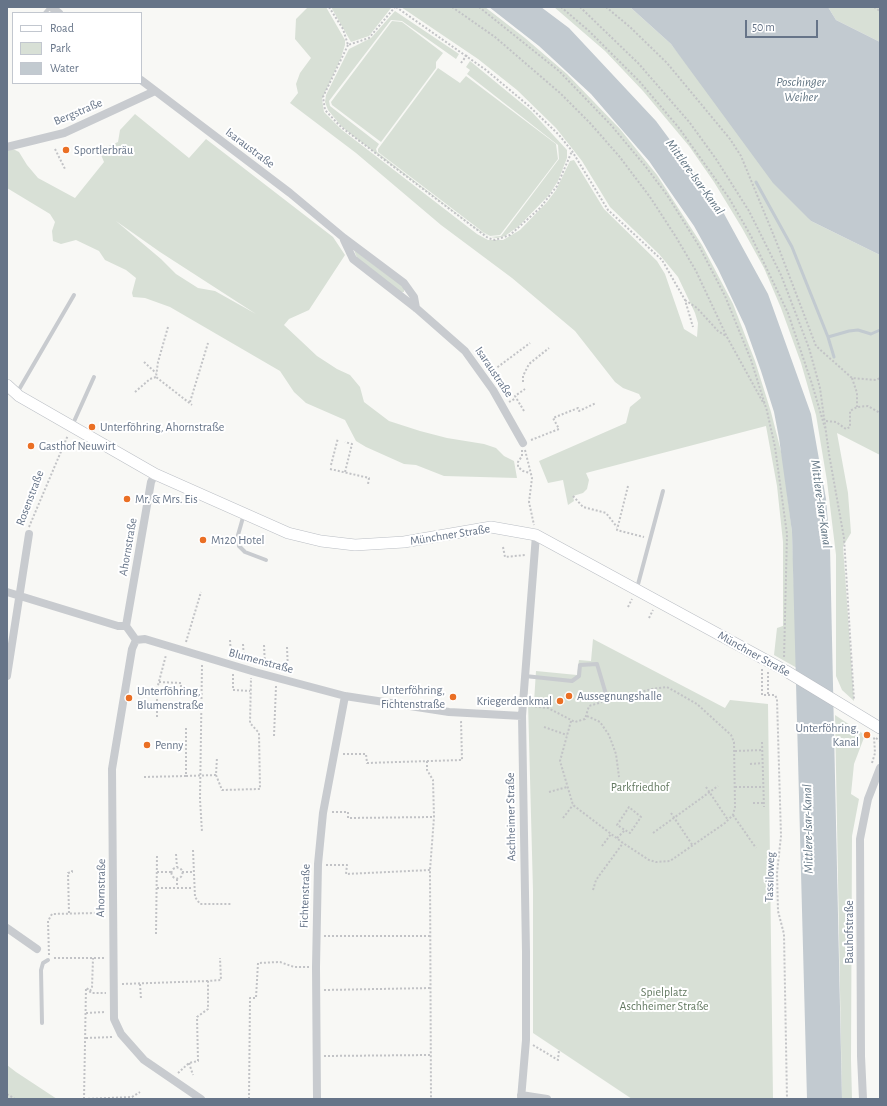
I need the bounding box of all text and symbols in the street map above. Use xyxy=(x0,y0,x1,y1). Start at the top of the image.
legend xyxy=(12,12,142,84)
scale bar xyxy=(747,12,820,38)
text: 50 m xyxy=(752,21,775,33)
text: Road xyxy=(50,22,74,34)
text: Park xyxy=(50,42,71,54)
text: Water xyxy=(50,62,79,74)
water label: Poschinger Weiher xyxy=(776,74,826,105)
street label: Bergstraße xyxy=(52,95,104,129)
street label: Isaraustraße xyxy=(223,125,277,171)
water label: Mittlere-Isar-Kanal xyxy=(662,136,728,218)
place label: Sportlerbräu xyxy=(74,143,133,157)
marker: Sportlerbräu xyxy=(61,145,71,155)
street label: Isaraustraße xyxy=(472,344,516,400)
place label: Unterföhring, Ahornstraße xyxy=(100,420,224,434)
marker: Unterföhring, Ahornstraße xyxy=(87,422,97,432)
place label: Gasthof Neuwirt xyxy=(39,439,116,453)
marker: Gasthof Neuwirt xyxy=(26,441,36,451)
water label: Mittlere-Isar-Kanal xyxy=(807,459,835,549)
street label: Rosenstraße xyxy=(13,468,47,528)
place label: Mr. & Mrs. Eis xyxy=(135,492,198,506)
marker: Mr. & Mrs. Eis xyxy=(122,494,132,504)
street label: Ahornstraße xyxy=(116,517,140,577)
street label: Münchner Straße xyxy=(409,522,491,548)
place label: M120 Hotel xyxy=(211,533,264,547)
marker: M120 Hotel xyxy=(198,535,208,545)
street label: Münchner Straße xyxy=(715,628,793,680)
street label: Blumenstraße xyxy=(227,645,295,677)
place label: Unterföhring, Fichtenstraße xyxy=(381,683,445,711)
place label: Unterföhring, Blumenstraße xyxy=(137,684,203,712)
place label: Aussegnungshalle xyxy=(577,689,662,703)
marker: Aussegnungshalle xyxy=(564,691,574,701)
marker: Unterföhring, Fichtenstraße xyxy=(448,692,458,702)
marker: Unterföhring, Blumenstraße xyxy=(124,693,134,703)
place label: Kriegerdenkmal xyxy=(477,694,552,708)
marker: Kriegerdenkmal xyxy=(555,696,565,706)
place label: Unterföhring, Kanal xyxy=(795,721,859,749)
marker: Unterföhring, Kanal xyxy=(862,730,872,740)
place label: Penny xyxy=(155,738,183,752)
marker: Penny xyxy=(142,740,152,750)
street label: Aschheimer Straße xyxy=(503,772,519,862)
park label: Parkfriedhof xyxy=(611,780,669,794)
water label: Mittlere-Isar-Kanal xyxy=(799,784,817,874)
street label: Tassiloweg xyxy=(762,852,778,902)
street label: Ahornstraße xyxy=(93,858,109,918)
street label: Fichtenstraße xyxy=(297,864,313,928)
street label: Bauhofstraße xyxy=(842,900,856,964)
park label: Spielplatz Aschheimer Straße xyxy=(620,985,708,1013)

